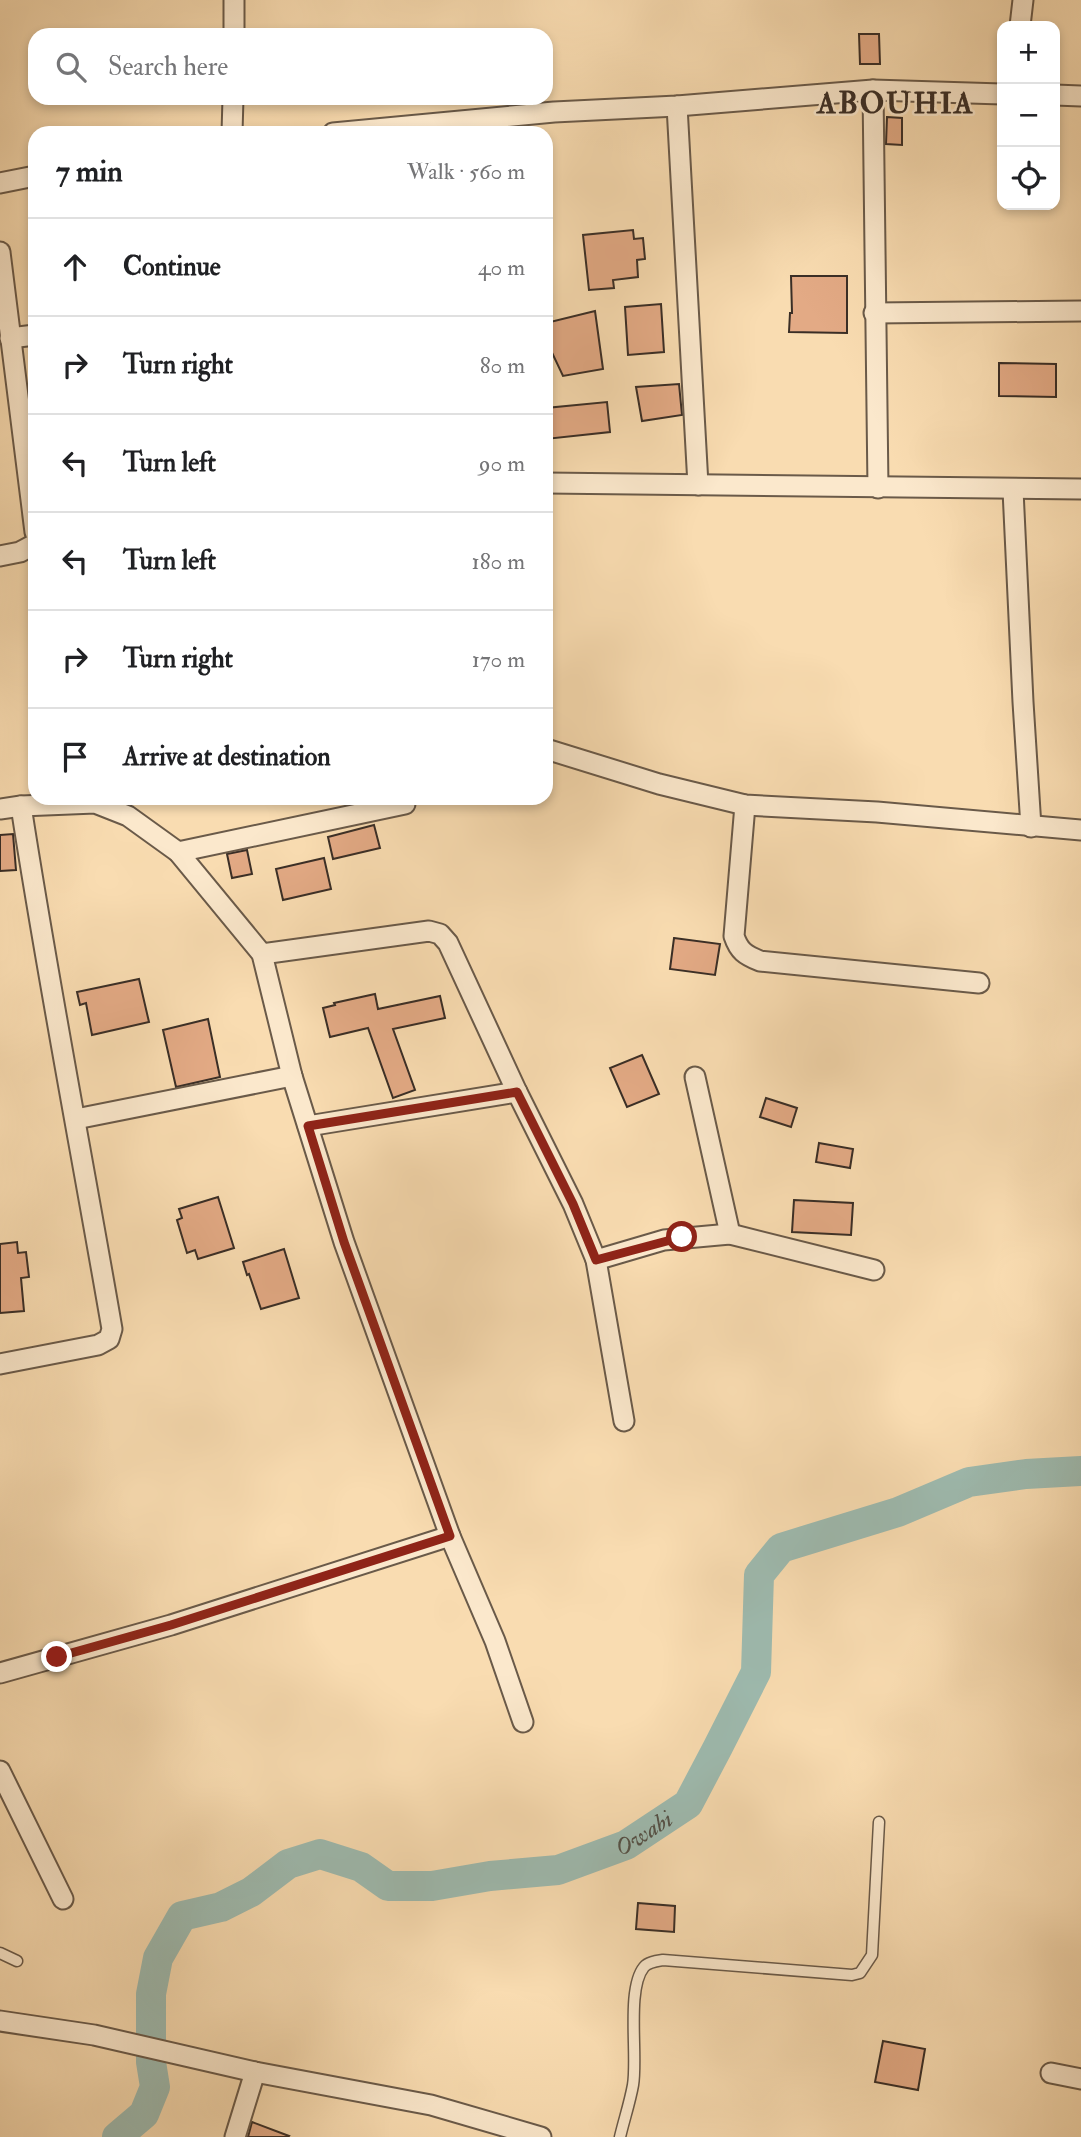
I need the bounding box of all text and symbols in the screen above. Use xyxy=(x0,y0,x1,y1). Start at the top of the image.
map controls xyxy=(997,21,1060,210)
button: + xyxy=(997,21,1060,84)
search box xyxy=(28,28,553,105)
icon: search xyxy=(52,48,90,86)
text: Search here xyxy=(108,51,228,83)
button: − xyxy=(997,84,1060,147)
district label: ABOUHIA xyxy=(815,85,975,122)
button: locate xyxy=(997,147,1060,210)
text: 7 min xyxy=(56,153,123,190)
text: Walk · 560 m xyxy=(407,157,525,186)
icon: ahead xyxy=(56,248,94,286)
text: Continue xyxy=(123,251,221,283)
text: 40 m xyxy=(478,253,525,282)
icon: right xyxy=(56,346,94,384)
text: Turn right xyxy=(123,349,233,381)
text: 80 m xyxy=(480,351,525,380)
icon: left xyxy=(56,444,94,482)
text: Turn left xyxy=(123,447,216,479)
text: 90 m xyxy=(479,449,525,478)
icon: left xyxy=(56,542,94,580)
text: Turn left xyxy=(123,545,216,577)
text: 180 m xyxy=(472,547,525,576)
icon: right xyxy=(56,640,94,678)
text: Turn right xyxy=(123,643,233,675)
text: 170 m xyxy=(472,645,525,674)
icon: arrive xyxy=(56,738,94,776)
text: Arrive at destination xyxy=(123,741,331,773)
route start xyxy=(666,1221,697,1252)
route end xyxy=(41,1641,72,1672)
water label: Owabi xyxy=(611,1803,679,1864)

